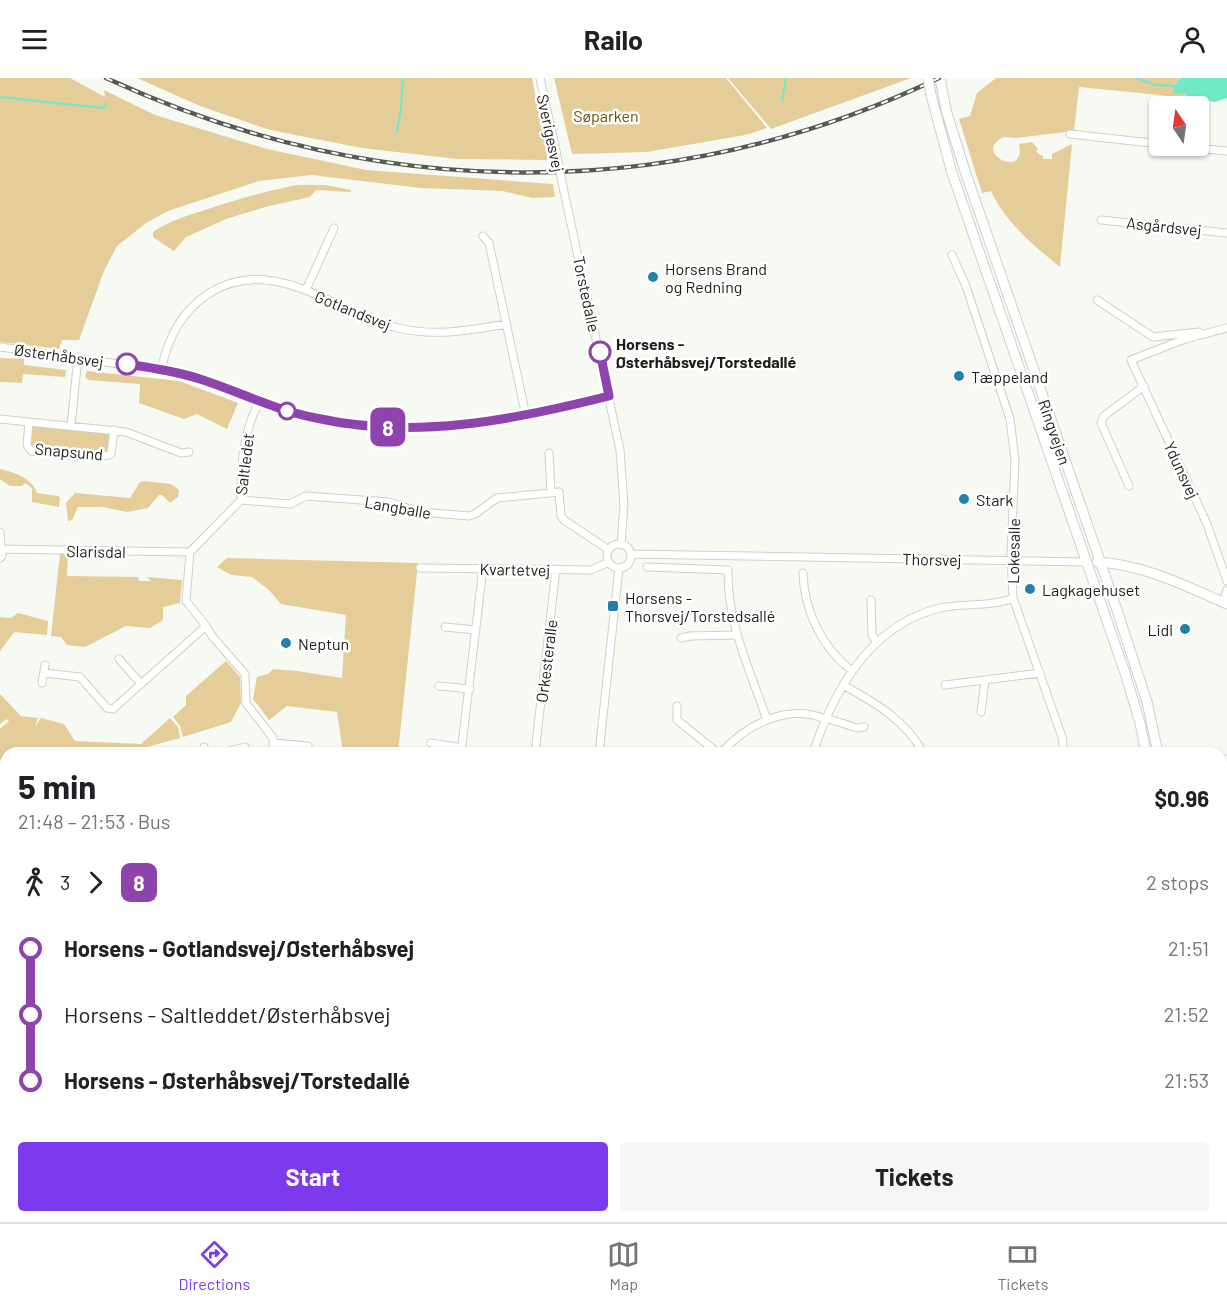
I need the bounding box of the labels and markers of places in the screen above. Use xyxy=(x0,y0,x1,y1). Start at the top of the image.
place label: Horsens Brand og Redning xyxy=(665,259,767,296)
marker: Horsens Brand og Redning xyxy=(646,270,660,284)
place label: Horsens - Østerhåbsvej/Torstedallé xyxy=(616,334,796,371)
marker: Horsens - Østerhåbsvej/Torstedallé xyxy=(589,341,611,363)
unlabelled marker xyxy=(116,353,138,375)
place label: Tæppeland xyxy=(971,367,1048,386)
marker: Tæppeland xyxy=(952,369,966,383)
unlabelled marker xyxy=(278,402,296,420)
place label: Stark xyxy=(976,490,1013,509)
marker: Stark xyxy=(957,492,971,506)
place label: Lagkagehuset xyxy=(1042,580,1140,599)
marker: Lagkagehuset xyxy=(1023,582,1037,596)
place label: Horsens - Thorsvej/Torstedsallé xyxy=(625,588,775,625)
marker: Horsens - Thorsvej/Torstedsallé xyxy=(606,599,620,613)
place label: Lidl xyxy=(1147,620,1173,639)
marker: Lidl xyxy=(1178,622,1192,636)
place label: Neptun xyxy=(298,634,349,653)
marker: Neptun xyxy=(279,636,293,650)

